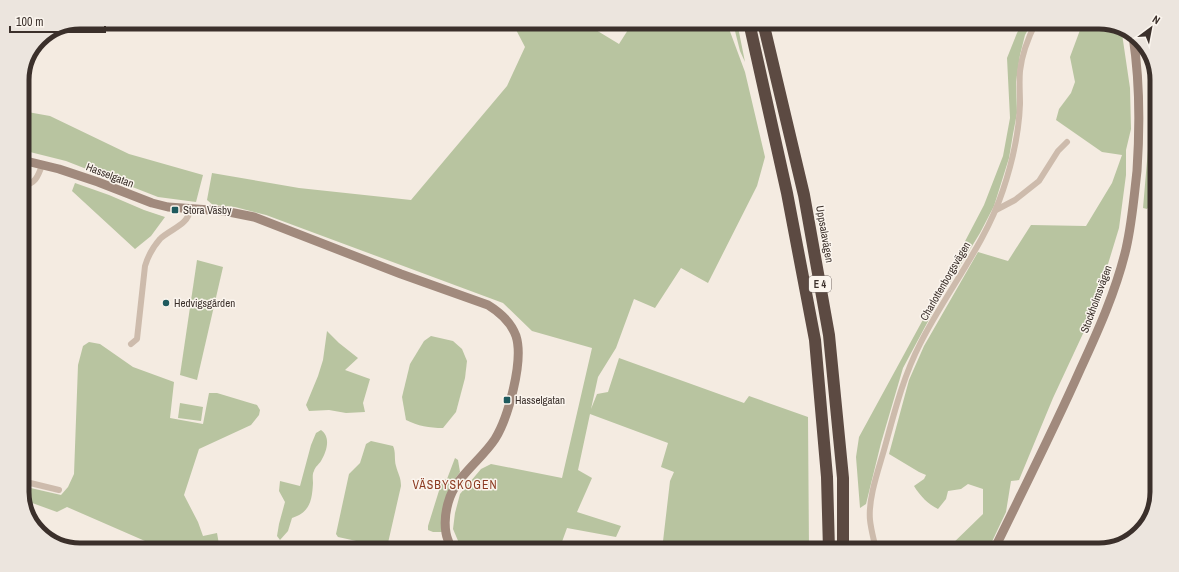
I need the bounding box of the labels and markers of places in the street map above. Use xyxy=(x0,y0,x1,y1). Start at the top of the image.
place label: Stora Väsby xyxy=(183,203,232,217)
marker: Stora Väsby xyxy=(170,205,180,215)
place label: Hedvigsgården xyxy=(174,296,235,310)
marker: Hedvigsgården xyxy=(161,298,171,308)
place label: Hasselgatan xyxy=(515,393,565,407)
marker: Hasselgatan xyxy=(502,395,512,405)

